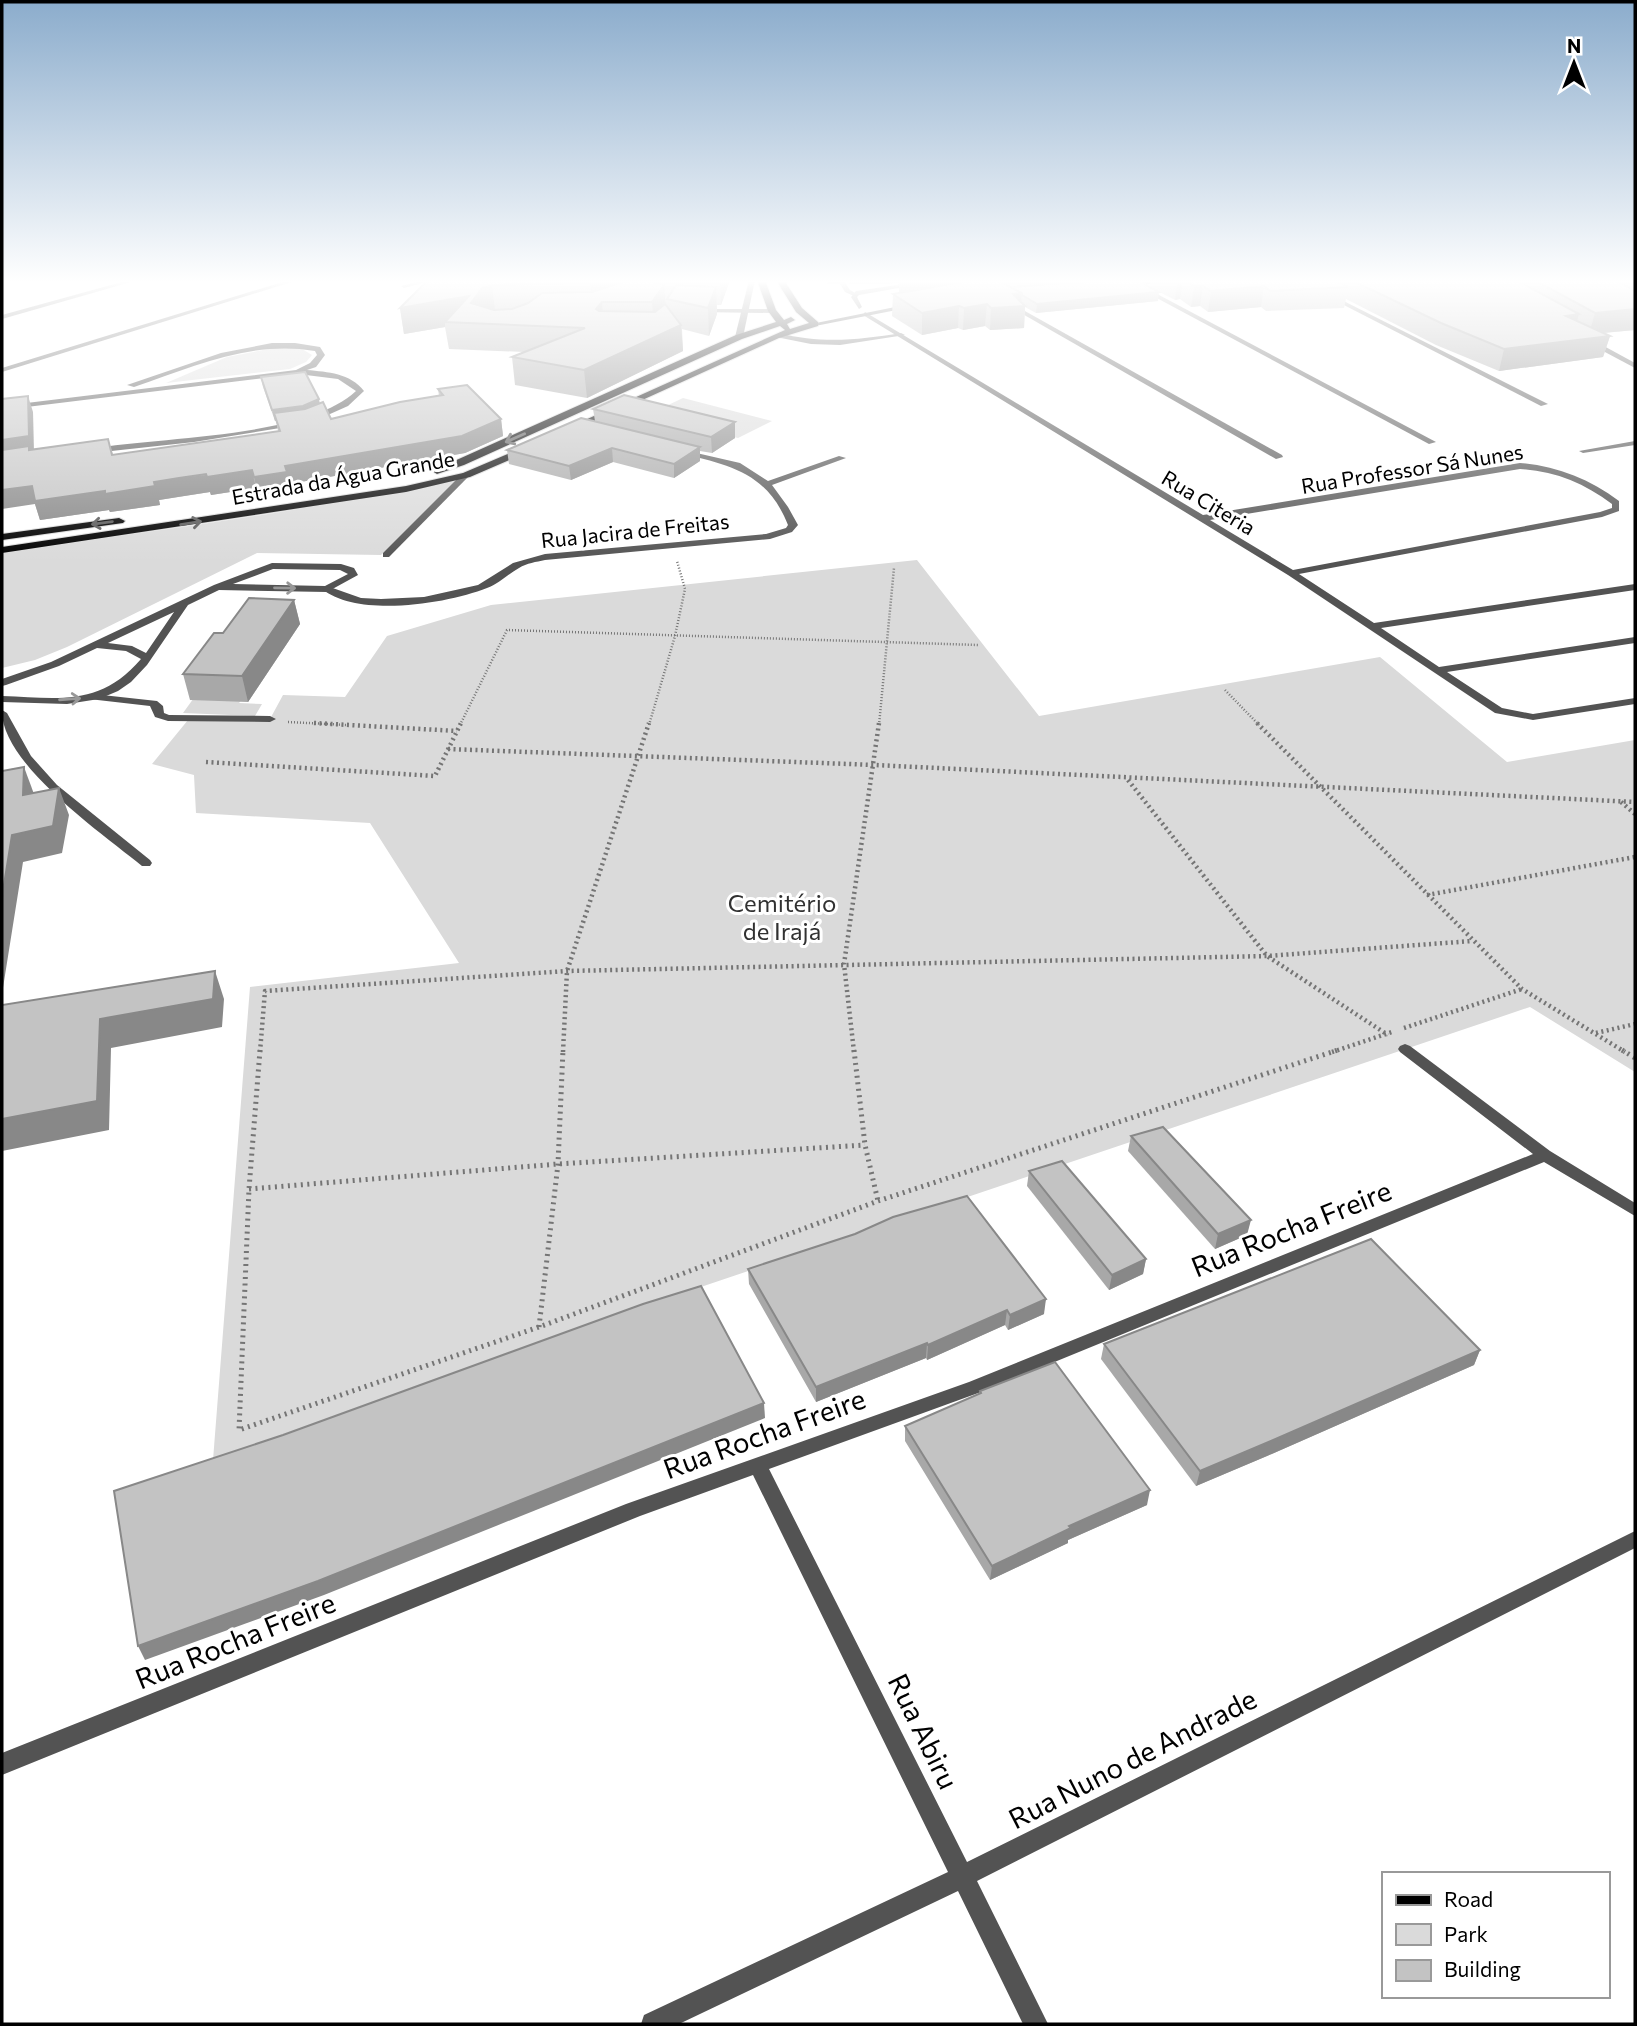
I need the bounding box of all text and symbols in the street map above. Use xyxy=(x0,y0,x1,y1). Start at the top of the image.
north arrow xyxy=(1539,28,1609,98)
text: N xyxy=(1567,34,1581,57)
one-way arrow xyxy=(505,432,526,446)
street label: Rua Professor Sá Nunes xyxy=(1299,438,1525,498)
street label: Estrada da Água Grande xyxy=(230,445,456,509)
street label: Rua Citeria xyxy=(1158,464,1260,540)
street label: Rua Jacira de Freitas xyxy=(540,508,730,552)
one-way arrow xyxy=(179,516,201,529)
one-way arrow xyxy=(92,517,114,530)
one-way arrow xyxy=(273,582,296,595)
one-way arrow xyxy=(58,692,81,705)
park label: Cemitério de Irajá xyxy=(728,888,836,945)
street label: Rua Rocha Freire xyxy=(1186,1172,1396,1284)
street label: Rua Rocha Freire xyxy=(658,1381,870,1485)
street label: Rua Rocha Freire xyxy=(130,1584,340,1696)
street label: Rua Abiru xyxy=(882,1668,966,1794)
street label: Rua Nuno de Andrade xyxy=(1002,1681,1262,1835)
legend xyxy=(1382,1872,1609,1998)
text: Road xyxy=(1444,1886,1493,1911)
text: Park xyxy=(1444,1921,1488,1946)
text: Building xyxy=(1444,1956,1521,1981)

